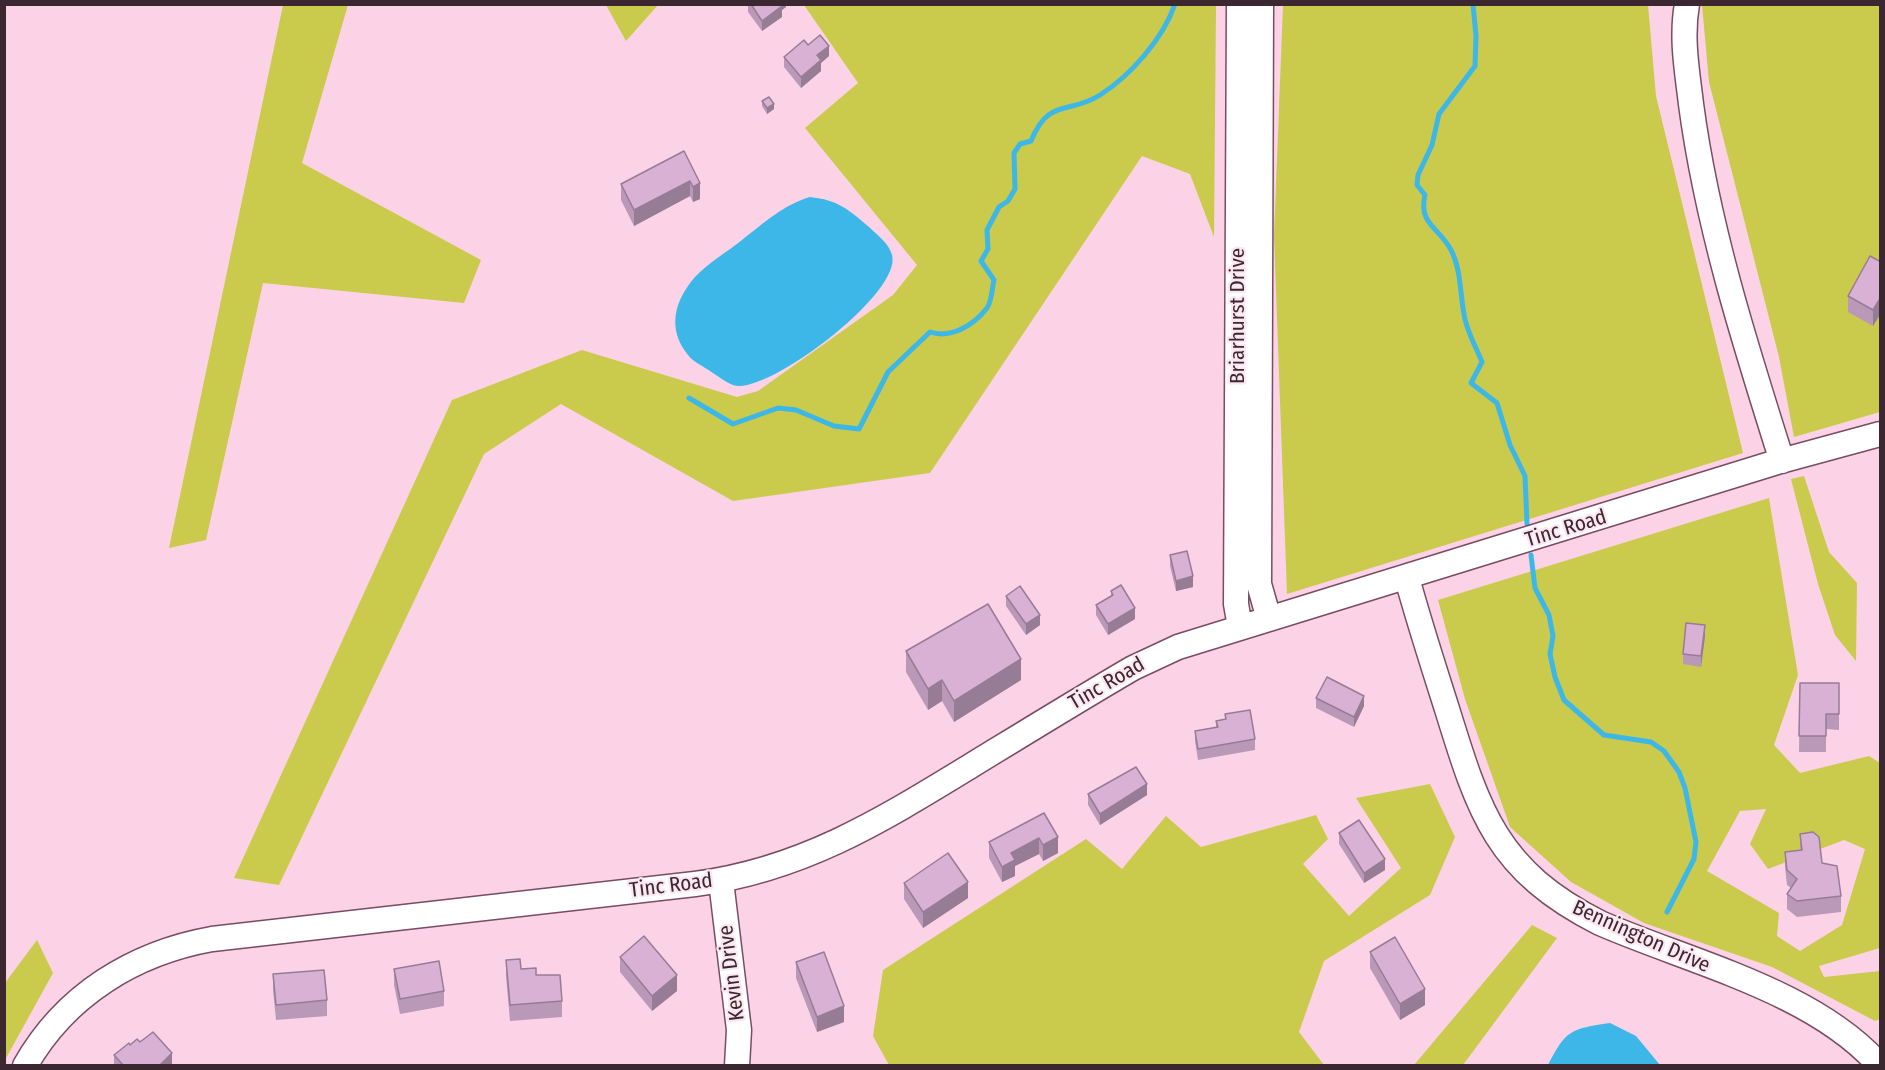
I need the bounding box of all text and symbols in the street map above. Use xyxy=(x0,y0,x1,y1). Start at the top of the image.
street label: Briarhurst Drive xyxy=(1225,248,1251,384)
street label: Tinc Road xyxy=(1522,505,1610,553)
street label: Tinc Road xyxy=(1065,652,1149,716)
street label: Tinc Road xyxy=(628,868,714,904)
street label: Bennington Drive xyxy=(1568,895,1714,979)
street label: Kevin Drive xyxy=(714,924,750,1022)

